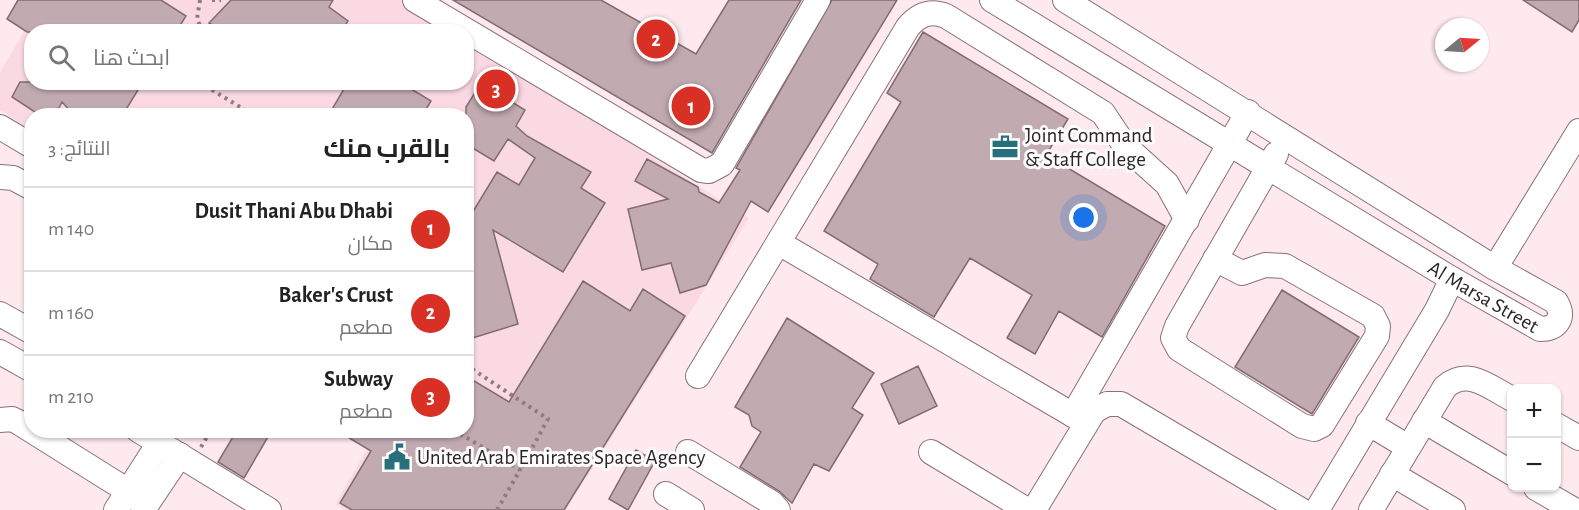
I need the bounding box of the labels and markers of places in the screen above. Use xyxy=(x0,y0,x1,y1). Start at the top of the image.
pin: 2 xyxy=(636,16,676,62)
pin: 3 xyxy=(476,66,516,112)
pin: 1 xyxy=(672,84,710,128)
place label: Joint Command & Staff College xyxy=(1025,125,1153,170)
office icon: Joint Command & Staff College xyxy=(990,132,1020,162)
public building icon: United Arab Emirates Space Agency xyxy=(382,442,412,472)
place label: United Arab Emirates Space Agency xyxy=(417,447,705,468)

